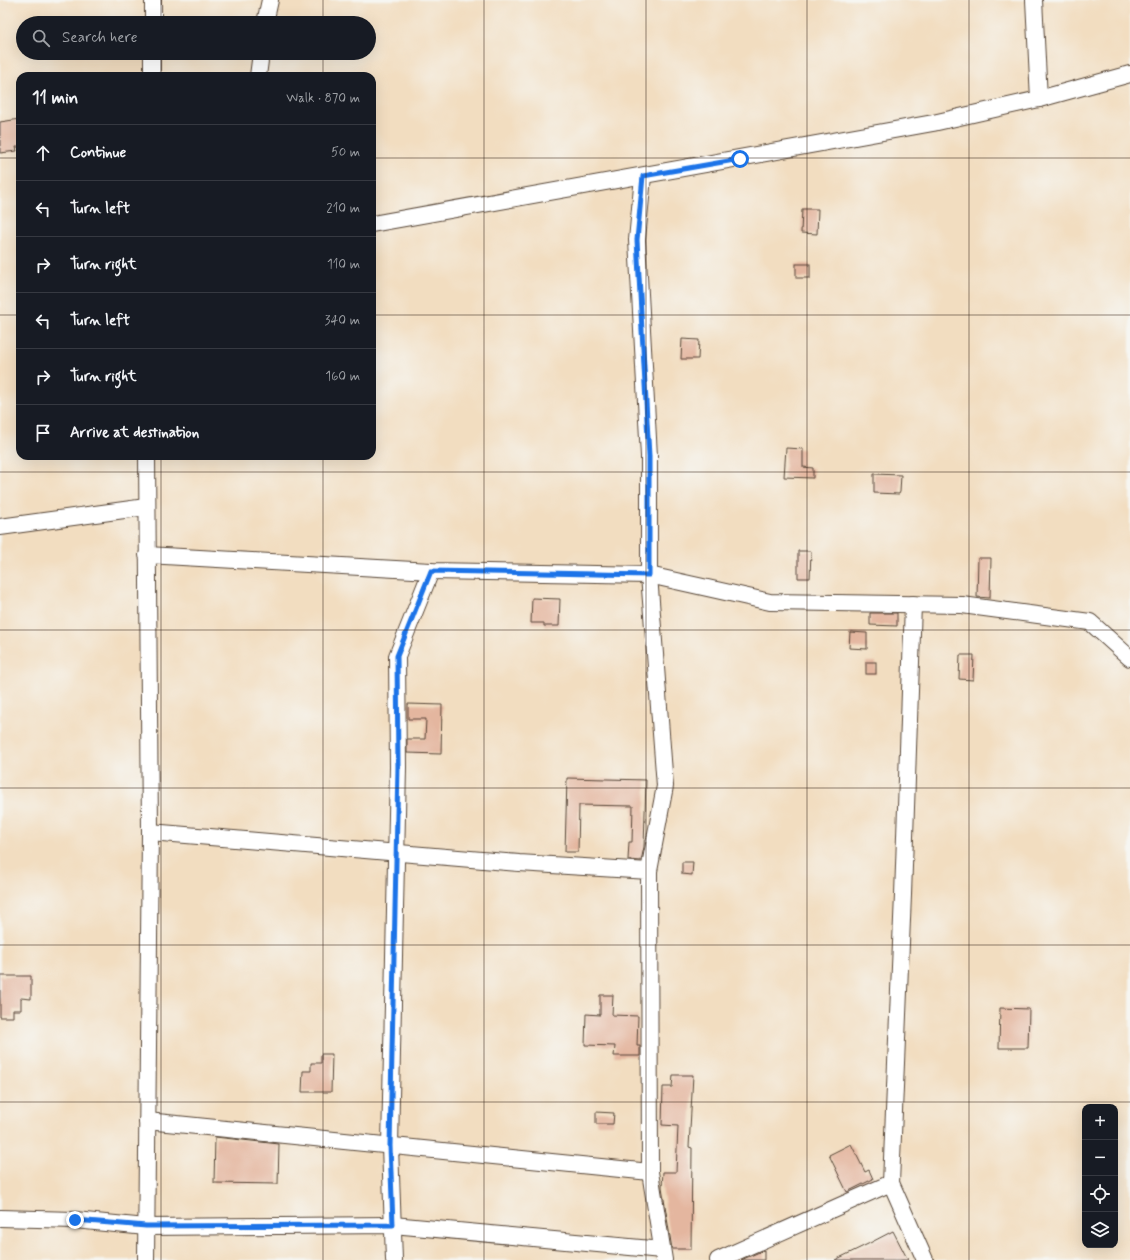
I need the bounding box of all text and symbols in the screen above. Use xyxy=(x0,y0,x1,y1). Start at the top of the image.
search box xyxy=(16,16,376,60)
icon: search xyxy=(30,27,52,49)
text: Search here xyxy=(62,28,138,48)
text: 11 min xyxy=(32,87,78,109)
text: Walk · 870 m xyxy=(286,90,360,107)
icon: ahead xyxy=(32,142,54,164)
text: Continue xyxy=(70,143,126,163)
text: 50 m xyxy=(331,144,360,161)
route start xyxy=(731,150,749,168)
icon: left xyxy=(32,198,54,220)
text: Turn left xyxy=(70,199,130,219)
text: 210 m xyxy=(326,200,360,217)
icon: right xyxy=(32,254,54,276)
text: Turn right xyxy=(70,255,137,275)
text: 110 m xyxy=(327,256,360,273)
icon: left xyxy=(32,310,54,332)
text: Turn left xyxy=(70,311,130,331)
text: 340 m xyxy=(325,312,360,329)
icon: right xyxy=(32,366,54,388)
text: Turn right xyxy=(70,367,137,387)
text: 160 m xyxy=(325,368,360,385)
icon: arrive xyxy=(32,422,54,444)
text: Arrive at destination xyxy=(70,423,199,443)
map controls xyxy=(1082,1104,1118,1248)
button: + xyxy=(1082,1104,1118,1140)
button: − xyxy=(1082,1140,1118,1176)
button: locate xyxy=(1082,1176,1118,1212)
route end xyxy=(66,1211,84,1229)
button: layers xyxy=(1082,1212,1118,1248)

